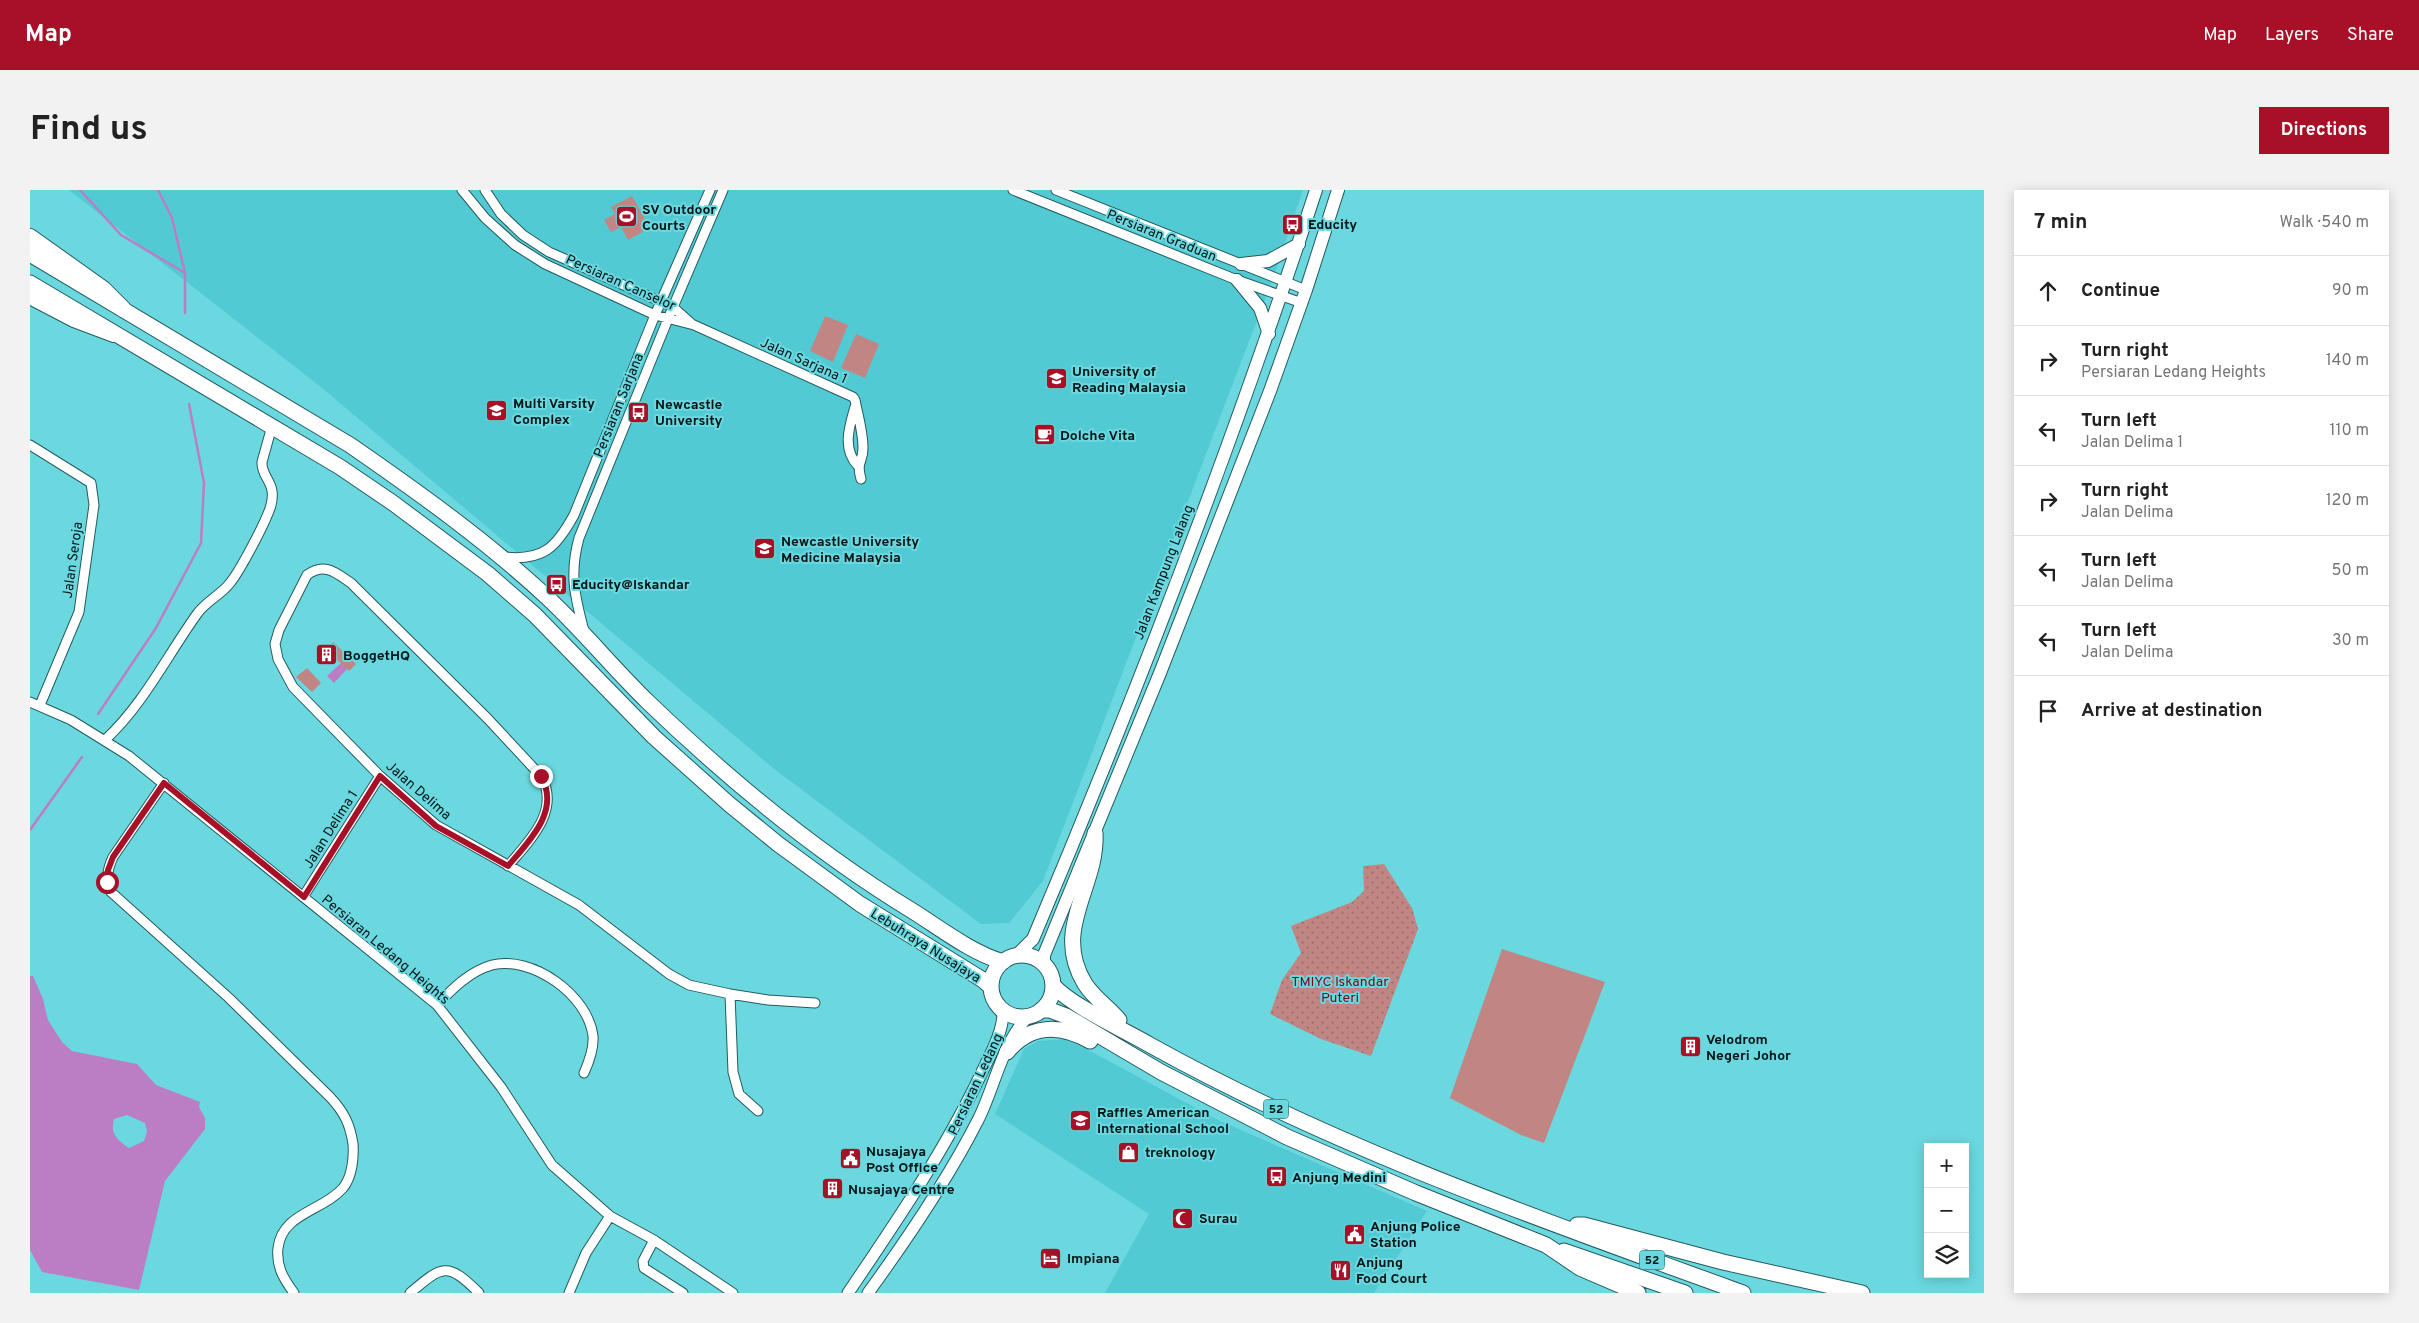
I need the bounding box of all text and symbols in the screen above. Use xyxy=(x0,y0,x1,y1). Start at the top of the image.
text: Map xyxy=(25,20,72,50)
text: Map xyxy=(2203,24,2237,47)
text: Layers xyxy=(2265,24,2319,47)
text: Share xyxy=(2347,24,2394,47)
button: Directions xyxy=(2259,107,2389,154)
text: Find us xyxy=(30,108,148,152)
place label: SV Outdoor Courts xyxy=(642,202,716,235)
sports icon: SV Outdoor Courts xyxy=(614,205,638,229)
street label: Persiaran Graduan xyxy=(1104,207,1219,266)
text: 7 min xyxy=(2034,209,2087,236)
bus stop icon: Educity xyxy=(1280,212,1304,236)
text: Walk · 540 m xyxy=(2280,213,2369,233)
place label: Educity xyxy=(1308,217,1357,234)
street label: Persiaran Canselor xyxy=(563,251,679,315)
icon: ahead xyxy=(2034,277,2062,305)
text: Continue xyxy=(2081,279,2160,303)
text: 90 m xyxy=(2332,281,2369,301)
street label: Jalan Sarjana 1 xyxy=(757,335,850,388)
text: Turn right xyxy=(2081,339,2169,363)
icon: right xyxy=(2034,347,2062,375)
street label: Persiaran Sarjana xyxy=(591,351,648,460)
text: 140 m xyxy=(2326,351,2369,371)
text: Persiaran Ledang Heights xyxy=(2081,363,2266,383)
place label: University of Reading Malaysia xyxy=(1072,364,1186,397)
school or university icon: University of Reading Malaysia xyxy=(1044,367,1068,391)
place label: Multi Varsity Complex xyxy=(513,396,595,429)
place label: Newcastle University xyxy=(655,397,722,430)
school or university icon: Multi Varsity Complex xyxy=(485,399,509,423)
bus stop icon: Newcastle University xyxy=(627,400,651,424)
text: Turn left xyxy=(2081,409,2157,433)
icon: left xyxy=(2034,417,2062,445)
text: 110 m xyxy=(2329,421,2369,441)
cafe icon: Dolche Vita xyxy=(1032,423,1056,447)
place label: Dolche Vita xyxy=(1060,428,1135,445)
text: Jalan Delima 1 xyxy=(2081,433,2183,453)
text: Turn right xyxy=(2081,479,2169,503)
icon: right xyxy=(2034,487,2062,515)
text: 120 m xyxy=(2326,491,2369,511)
street label: Jalan Kampung Lalang xyxy=(1131,502,1198,643)
text: Jalan Delima xyxy=(2081,503,2173,523)
street label: Jalan Seroja xyxy=(60,521,87,600)
place label: Newcastle University Medicine Malaysia xyxy=(781,534,919,567)
school or university icon: Newcastle University Medicine Malaysia xyxy=(753,537,777,561)
text: Turn left xyxy=(2081,549,2157,573)
icon: left xyxy=(2034,557,2062,585)
text: 50 m xyxy=(2332,561,2369,581)
bus stop icon: Educity@Iskandar xyxy=(544,572,568,596)
text: Jalan Delima xyxy=(2081,573,2173,593)
place label: Educity@Iskandar xyxy=(572,577,690,594)
text: Turn left xyxy=(2081,619,2157,643)
icon: left xyxy=(2034,627,2062,655)
text: 30 m xyxy=(2332,631,2369,651)
building icon: BoggetHQ xyxy=(315,643,339,667)
text: Jalan Delima xyxy=(2081,643,2173,663)
place label: BoggetHQ xyxy=(343,648,410,665)
icon: arrive xyxy=(2034,697,2062,725)
text: Arrive at destination xyxy=(2081,699,2262,723)
street label: Jalan Delima xyxy=(382,758,454,824)
route end xyxy=(530,765,553,788)
street label: Jalan Delima 1 xyxy=(300,787,362,872)
route start xyxy=(96,871,119,894)
street label: Persiaran Ledang Heights xyxy=(318,892,453,1009)
street label: Lebuhraya Nusajaya xyxy=(867,905,983,987)
park label: TMIYC Iskandar Puteri xyxy=(1291,974,1389,1007)
street label: Persiaran Ledang xyxy=(945,1031,1007,1138)
place label: Velodrom Negeri Johor xyxy=(1706,1032,1791,1065)
building icon: Velodrom Negeri Johor xyxy=(1678,1035,1702,1059)
road number: 52 xyxy=(1264,1100,1288,1119)
place label: Raffles American International School xyxy=(1097,1105,1229,1138)
school or university icon: Raffles American International School xyxy=(1069,1108,1093,1132)
shop icon: treknology xyxy=(1117,1140,1141,1164)
map controls xyxy=(1924,1143,1969,1278)
button: + xyxy=(1924,1143,1969,1188)
place label: Nusajaya Post Office xyxy=(866,1144,938,1177)
place label: treknology xyxy=(1145,1145,1216,1162)
public building icon: Nusajaya Post Office xyxy=(838,1147,862,1171)
bus stop icon: Anjung Medini xyxy=(1264,1165,1288,1189)
place label: Anjung Medini xyxy=(1292,1170,1386,1187)
building icon: Nusajaya Centre xyxy=(820,1177,844,1201)
place label: Nusajaya Centre xyxy=(848,1182,955,1199)
button: − xyxy=(1924,1188,1969,1233)
mosque icon: Surau xyxy=(1171,1206,1195,1230)
place label: Surau xyxy=(1199,1211,1238,1228)
place label: Anjung Police Station xyxy=(1370,1219,1461,1252)
public building icon: Anjung Police Station xyxy=(1342,1222,1366,1246)
button: layers xyxy=(1924,1233,1969,1278)
hotel icon: Impiana xyxy=(1039,1246,1063,1270)
road number: 52 xyxy=(1640,1250,1664,1270)
place label: Impiana xyxy=(1067,1251,1120,1268)
place label: Anjung Food Court xyxy=(1356,1255,1427,1288)
restaurant icon: Anjung Food Court xyxy=(1328,1258,1352,1282)

